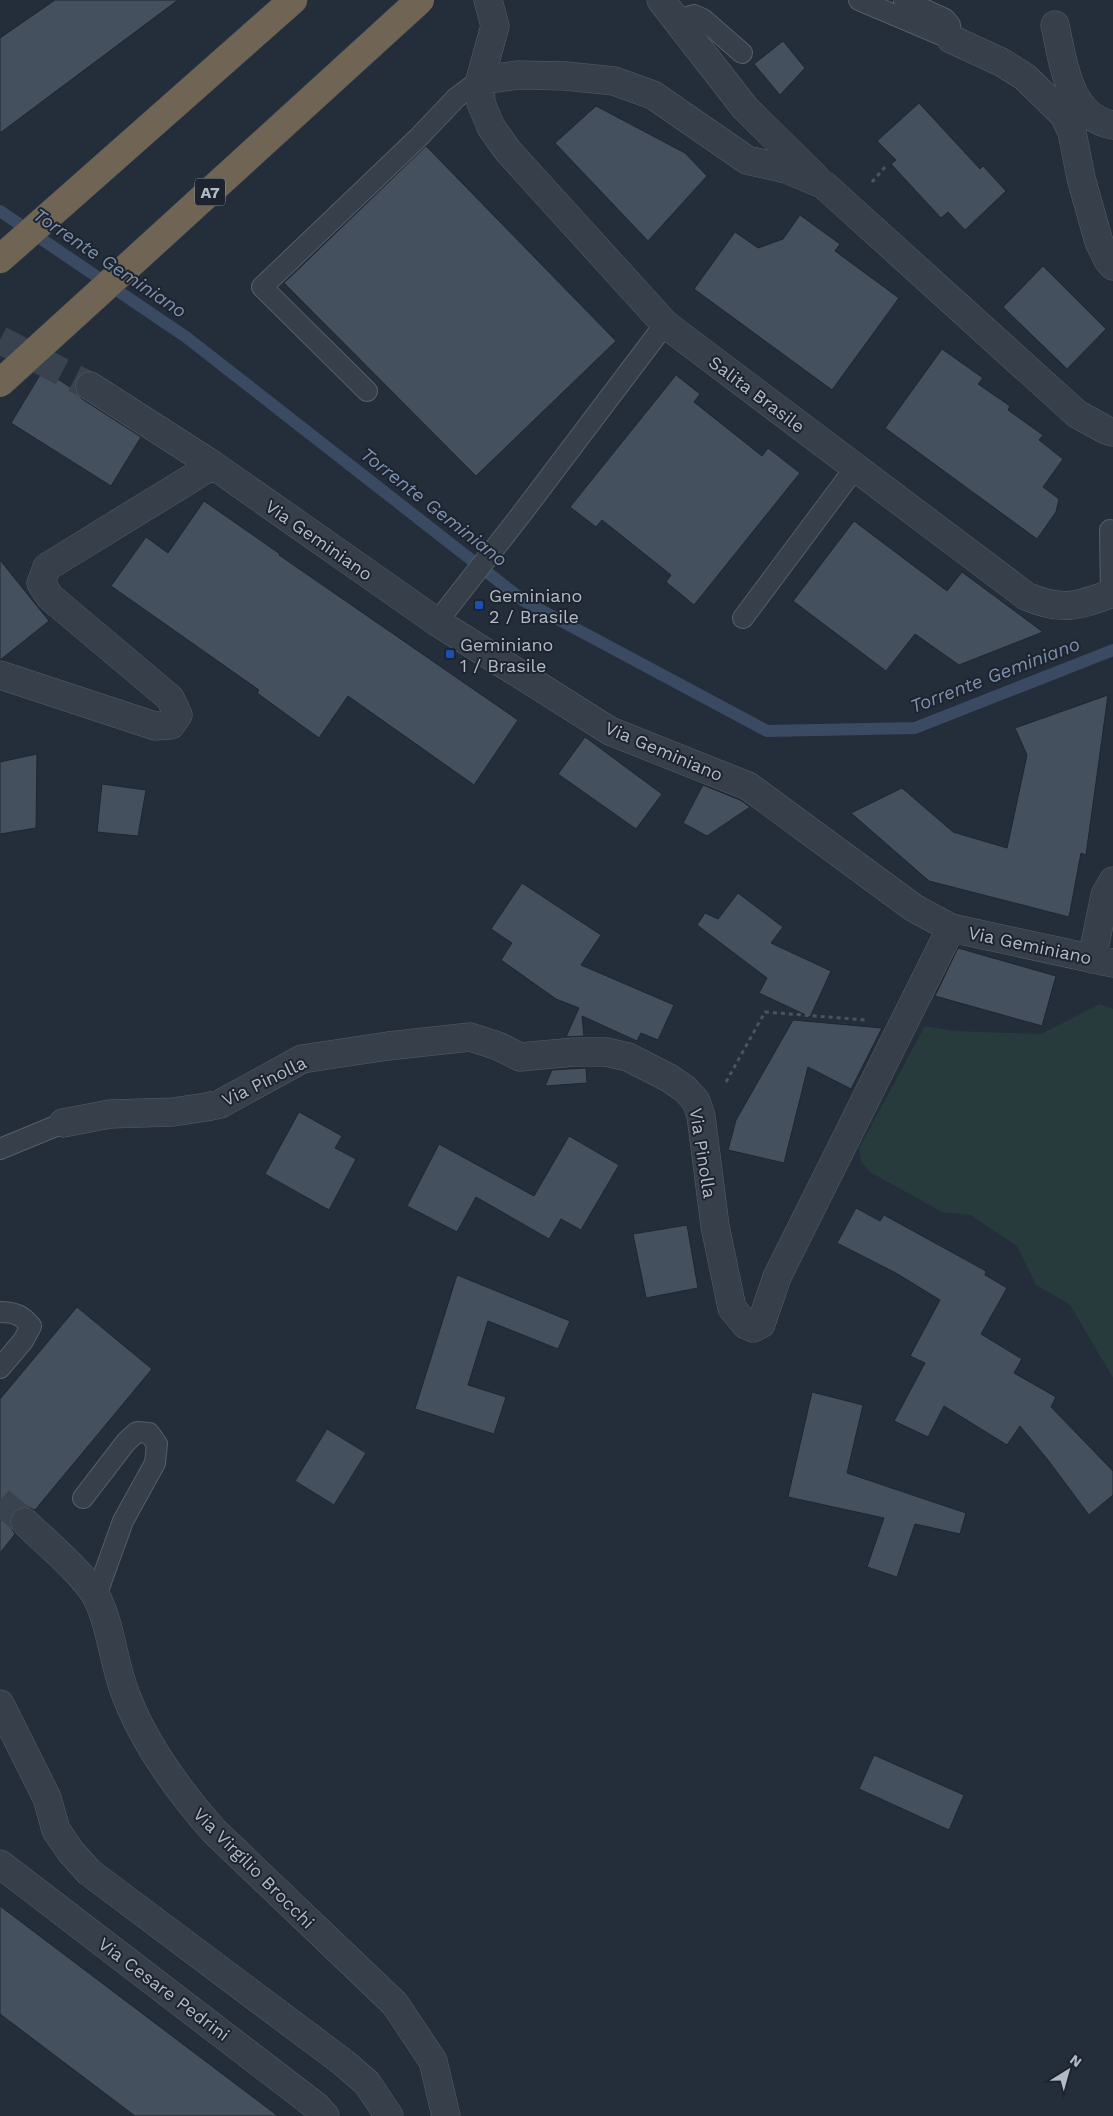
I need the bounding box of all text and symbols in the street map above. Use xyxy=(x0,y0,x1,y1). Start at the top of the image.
road number: A7 xyxy=(195,178,225,206)
water label: Torrente Geminiano xyxy=(29,203,191,323)
street label: Salita Brasile xyxy=(705,351,809,437)
water label: Torrente Geminiano xyxy=(356,443,512,571)
street label: Via Geminiano xyxy=(261,495,377,585)
place label: Geminiano 2 / Brasile xyxy=(489,585,582,627)
marker: Geminiano 2 / Brasile xyxy=(473,599,485,611)
water label: Torrente Geminiano xyxy=(907,632,1083,718)
place label: Geminiano 1 / Brasile xyxy=(460,634,553,676)
marker: Geminiano 1 / Brasile xyxy=(444,648,456,660)
street label: Via Geminiano xyxy=(602,717,726,785)
street label: Via Geminiano xyxy=(966,922,1094,968)
street label: Via Pinolla xyxy=(218,1052,310,1110)
street label: Via Pinolla xyxy=(685,1106,721,1200)
street label: Via Virgilio Brocchi xyxy=(189,1803,319,1933)
street label: Via Cesare Pedrini xyxy=(94,1933,234,2045)
north arrow xyxy=(1043,2046,1093,2096)
text: N xyxy=(1067,2051,1085,2070)

